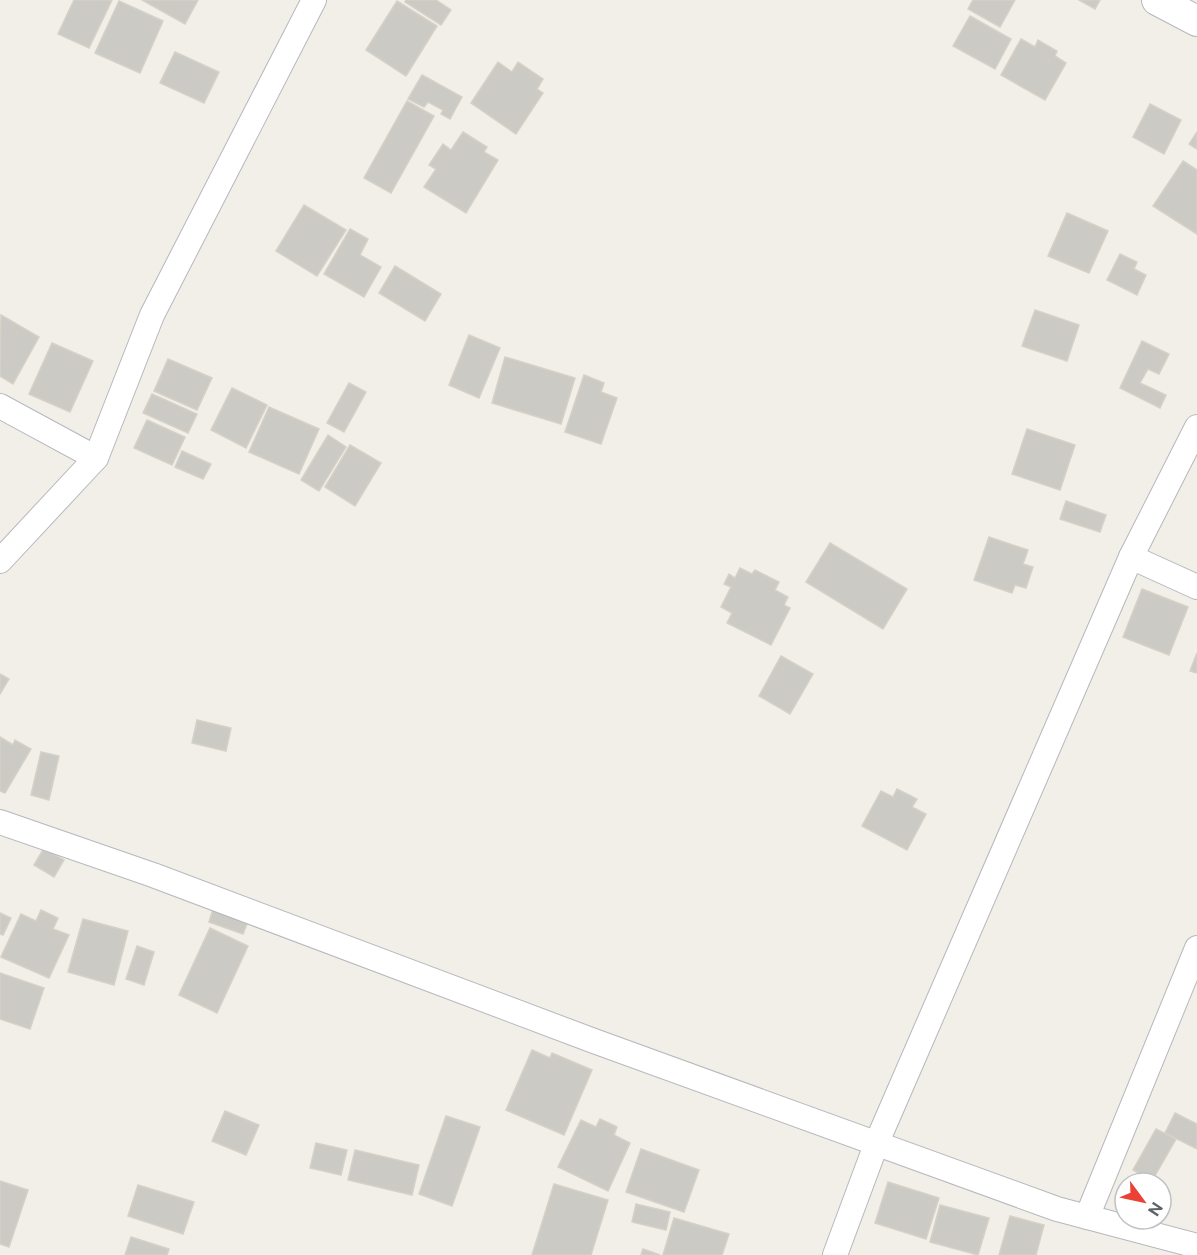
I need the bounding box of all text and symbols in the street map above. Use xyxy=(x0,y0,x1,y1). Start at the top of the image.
north arrow xyxy=(1113,1171,1173,1231)
text: N xyxy=(1144,1198,1167,1219)

